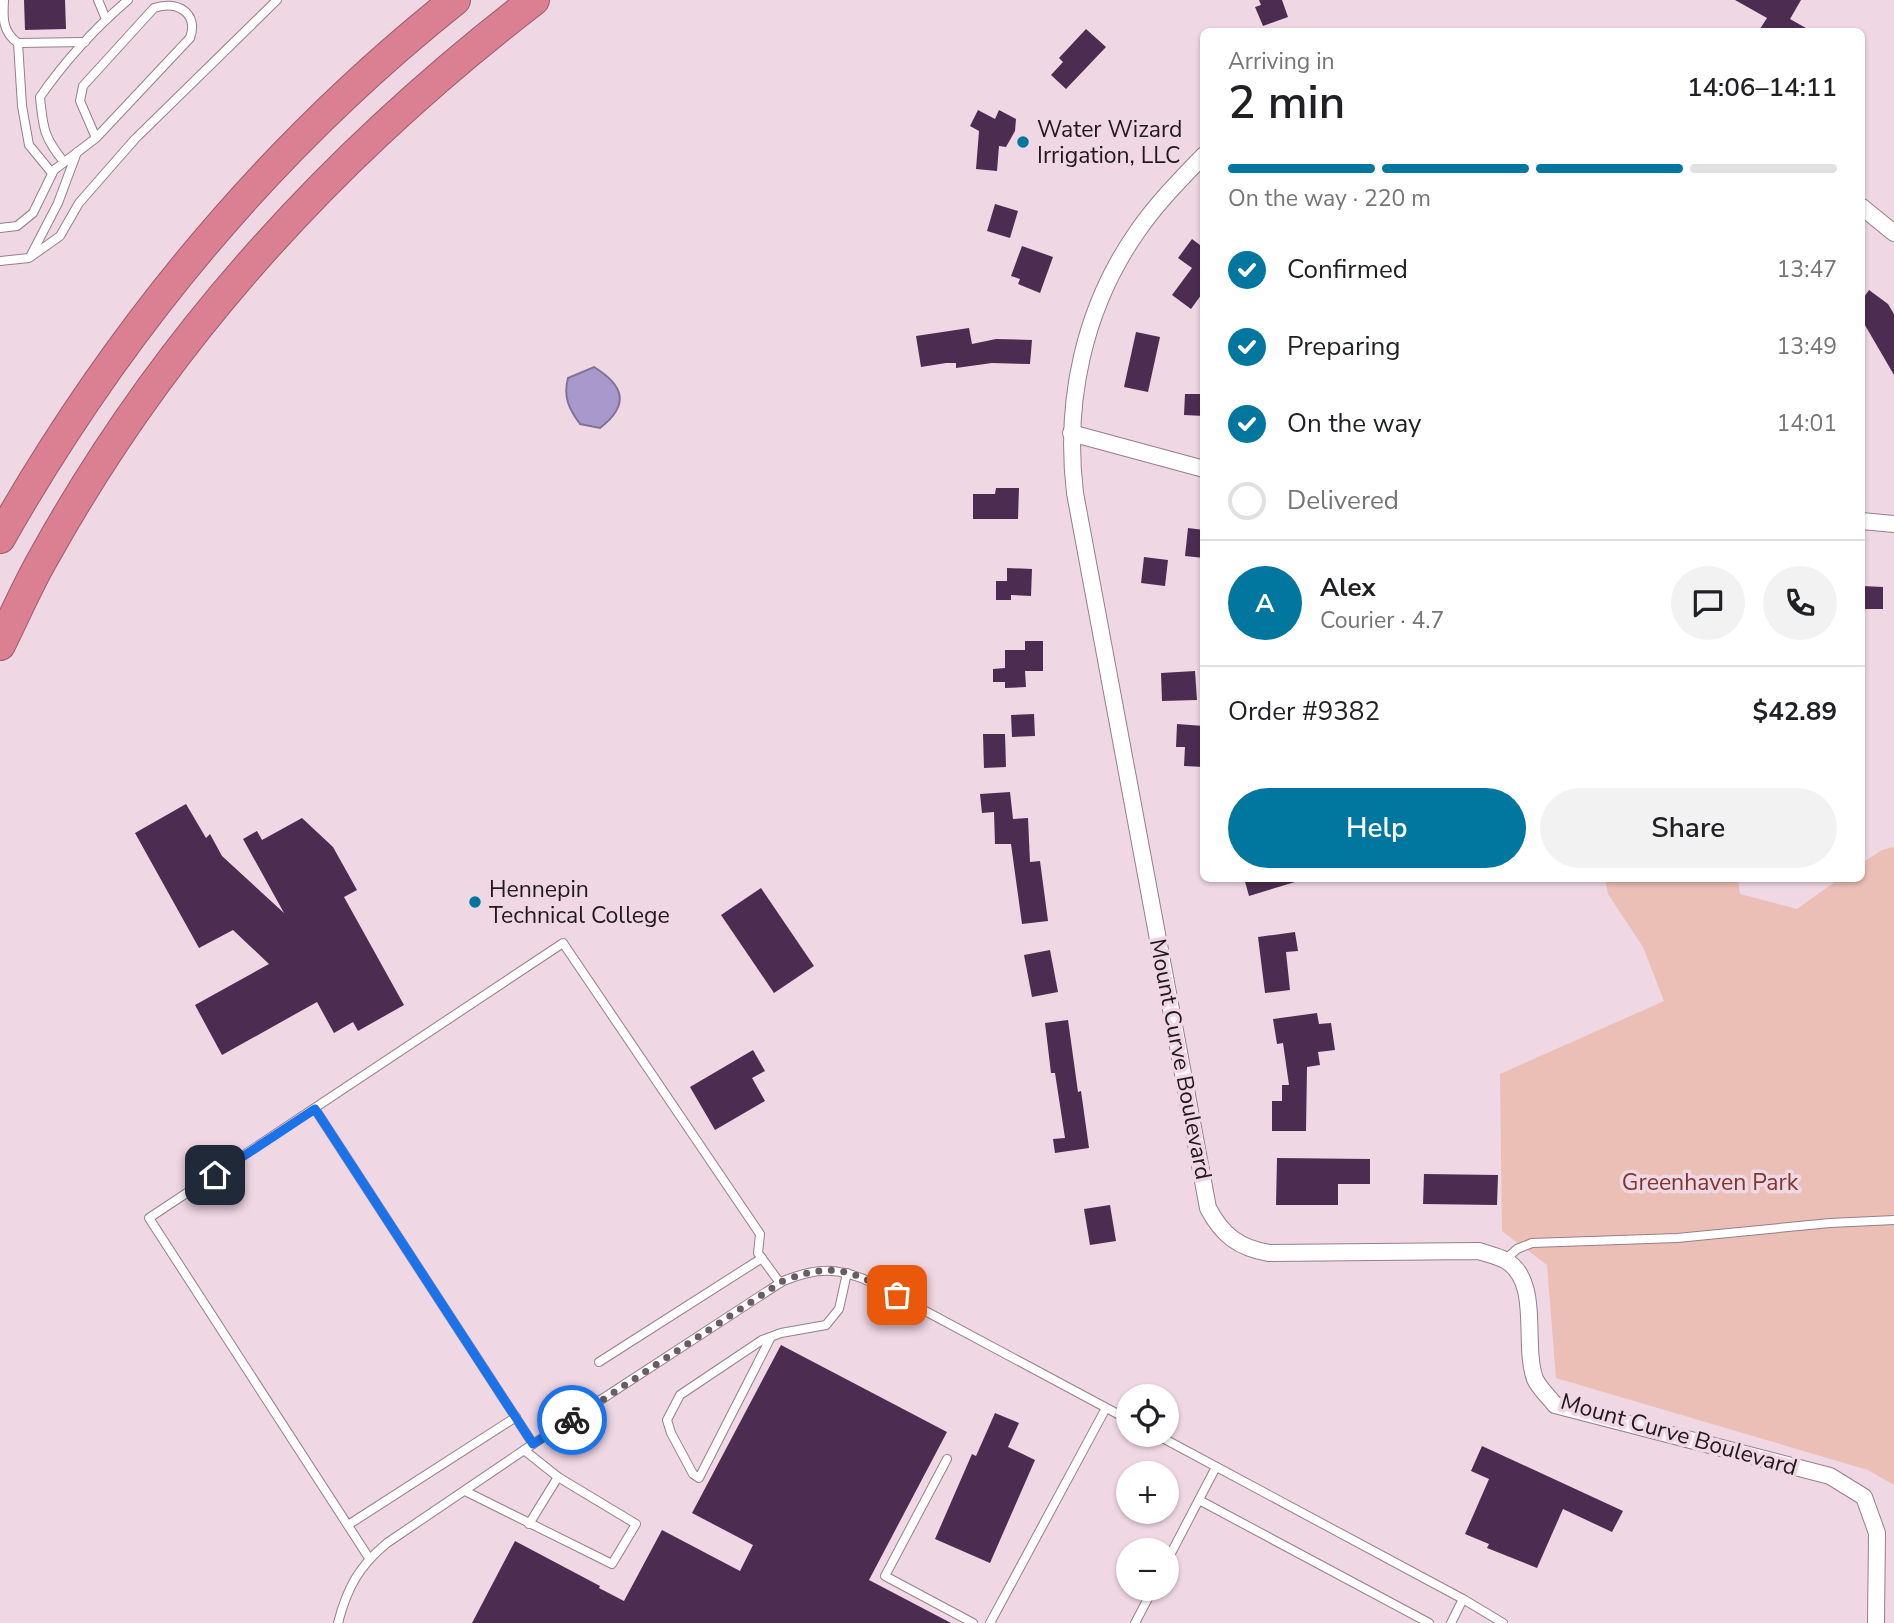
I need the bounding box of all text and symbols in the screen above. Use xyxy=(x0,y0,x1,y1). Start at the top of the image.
text: Arriving in xyxy=(1228,46,1335,77)
text: 14:06–14:11 xyxy=(1687,70,1837,105)
text: 2 min xyxy=(1228,71,1345,134)
place label: Water Wizard Irrigation, LLC xyxy=(1037,114,1182,171)
marker: Water Wizard Irrigation, LLC xyxy=(1015,134,1031,150)
text: On the way · 220 m xyxy=(1228,183,1431,214)
icon: check xyxy=(1228,251,1266,289)
text: Confirmed xyxy=(1287,252,1408,287)
text: 13:47 xyxy=(1777,254,1837,285)
icon: check xyxy=(1228,328,1266,366)
text: Preparing xyxy=(1287,329,1400,364)
text: 13:49 xyxy=(1777,331,1837,362)
icon: check xyxy=(1228,405,1266,443)
text: On the way xyxy=(1287,406,1421,441)
text: 14:01 xyxy=(1777,408,1837,439)
text: Delivered xyxy=(1287,483,1399,518)
button: chat xyxy=(1671,566,1745,640)
button: phone xyxy=(1763,566,1837,640)
text: Alex xyxy=(1320,570,1376,605)
text: A xyxy=(1255,586,1275,621)
text: Courier · 4.7 xyxy=(1320,605,1444,636)
text: Order #9382 xyxy=(1228,694,1380,729)
text: $42.89 xyxy=(1753,694,1837,729)
button: Help xyxy=(1228,788,1526,868)
button: Share xyxy=(1540,788,1837,868)
place label: Hennepin Technical College xyxy=(489,874,670,931)
marker: Hennepin Technical College xyxy=(467,894,483,910)
street label: Mount Curve Boulevard xyxy=(1142,936,1219,1182)
pin xyxy=(185,1145,245,1205)
icon: home xyxy=(196,1156,234,1194)
park label: Greenhaven Park xyxy=(1622,1167,1799,1198)
pin xyxy=(867,1265,927,1325)
icon: bag xyxy=(878,1276,916,1314)
map controls xyxy=(1116,1384,1179,1601)
button: locate xyxy=(1116,1384,1179,1447)
courier xyxy=(537,1385,607,1455)
street label: Mount Curve Boulevard xyxy=(1557,1386,1801,1483)
icon: bike xyxy=(553,1401,591,1439)
button: + xyxy=(1116,1461,1179,1524)
button: − xyxy=(1116,1538,1179,1601)

